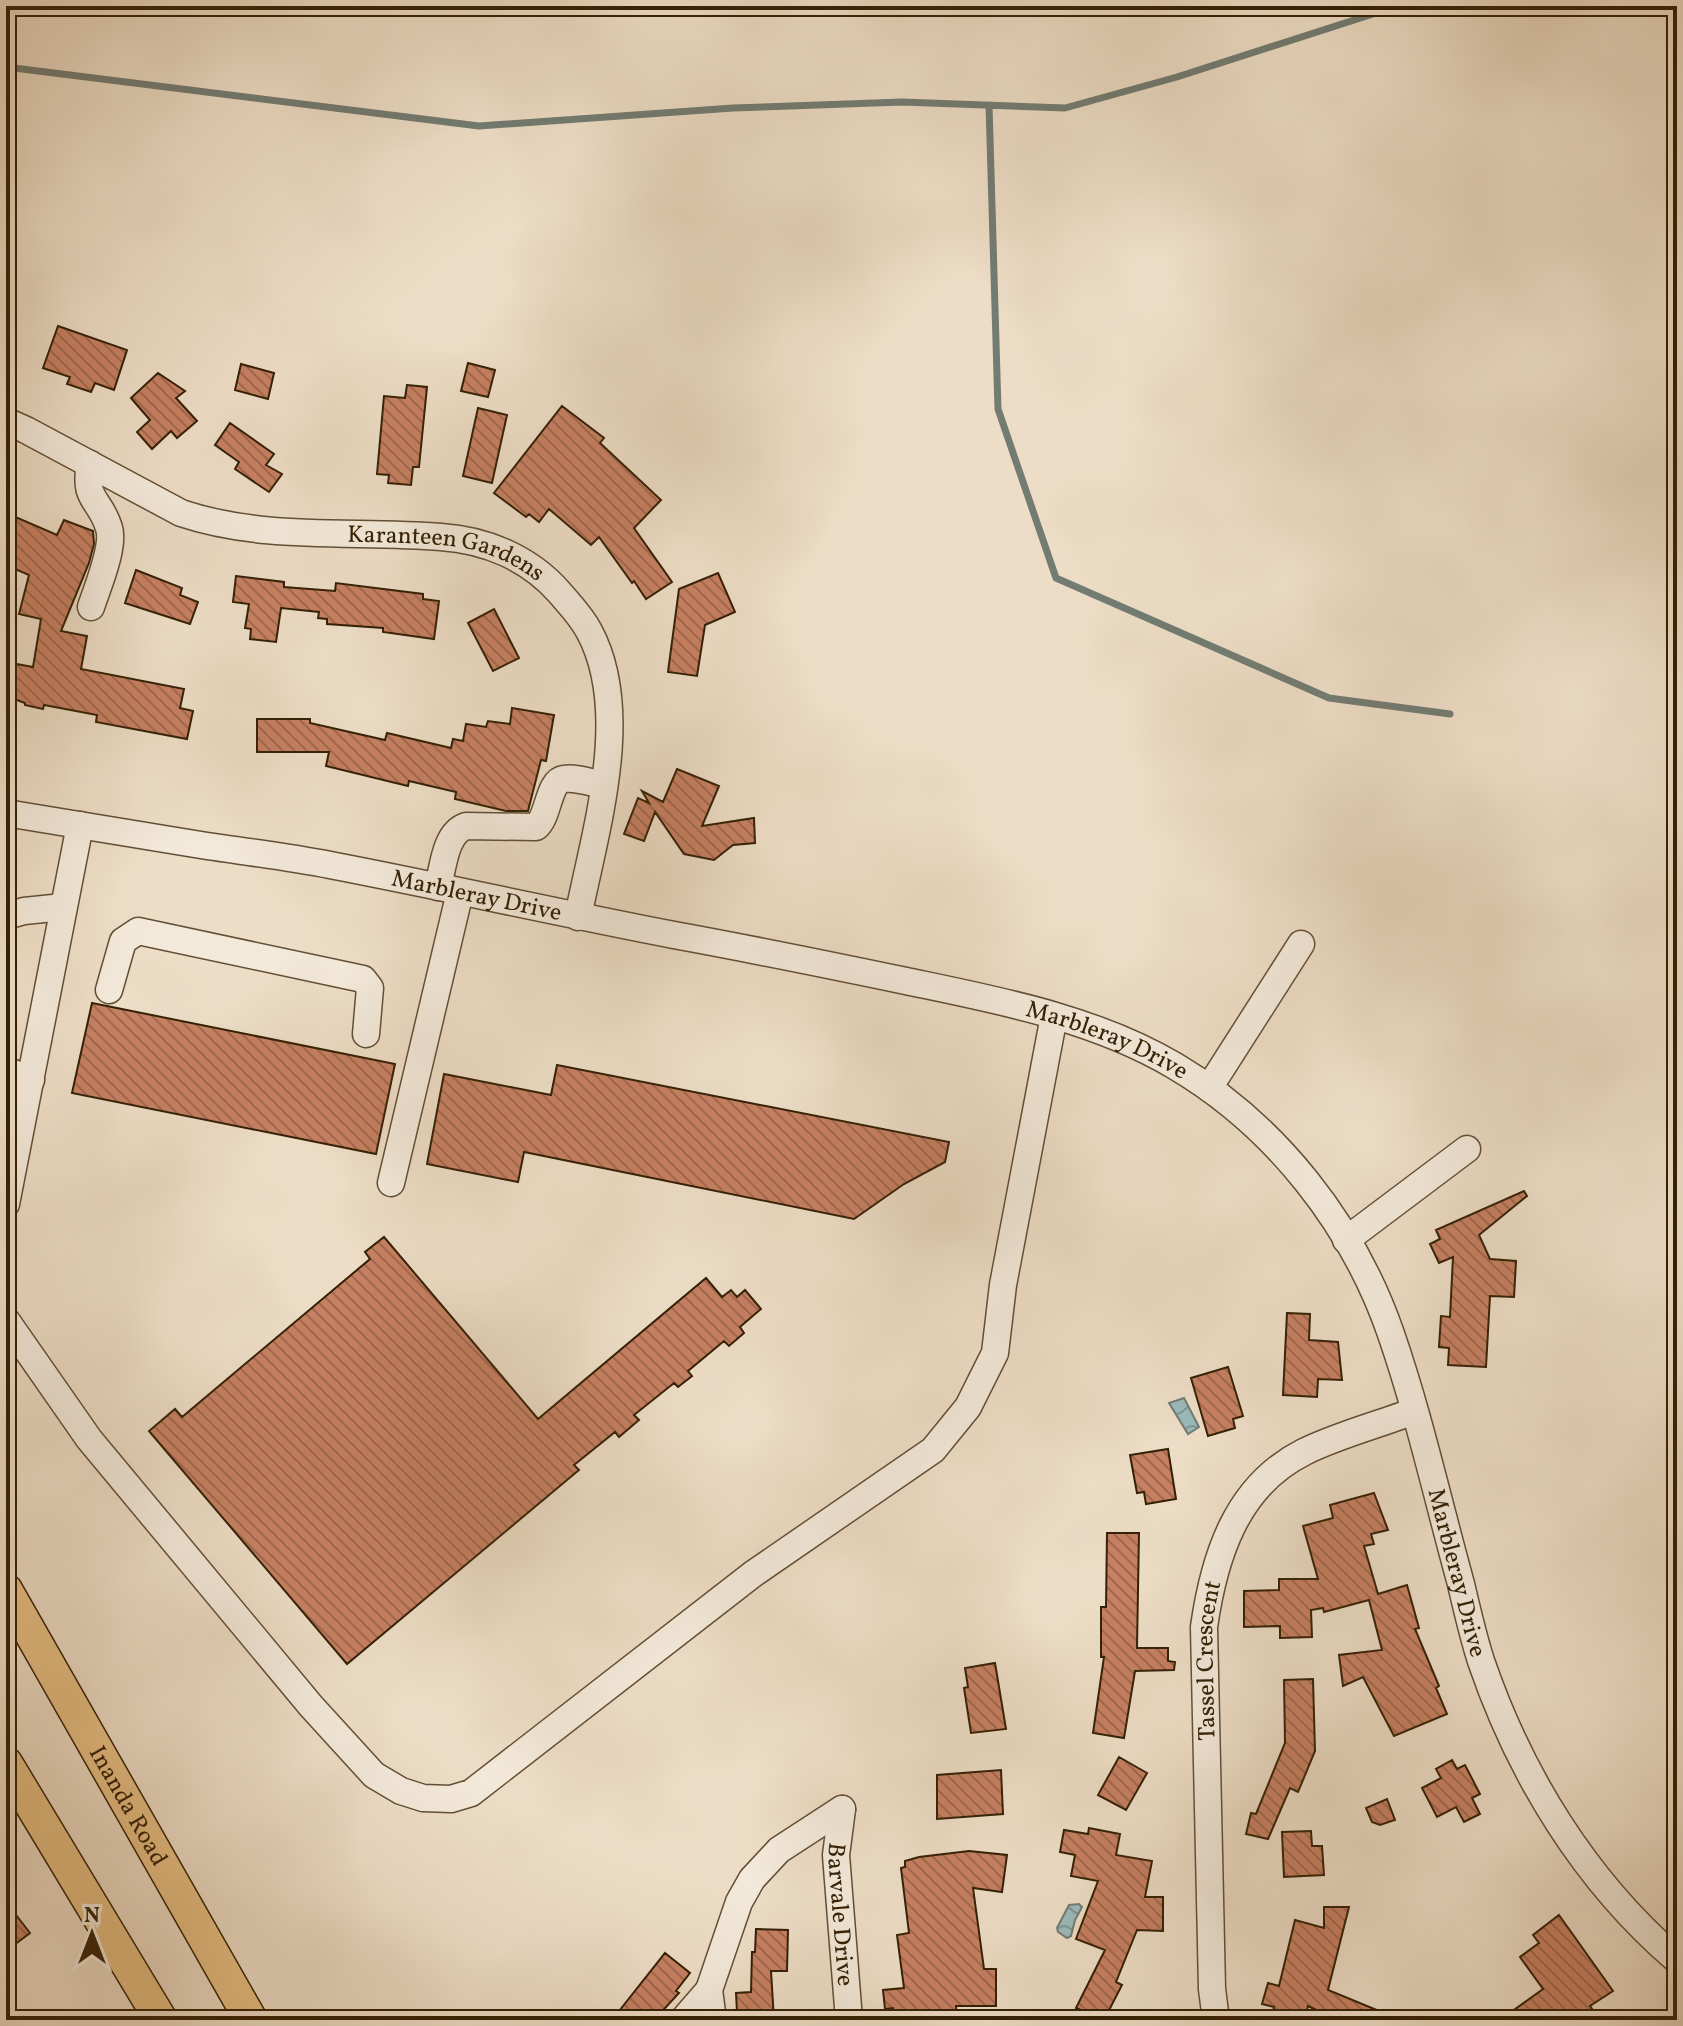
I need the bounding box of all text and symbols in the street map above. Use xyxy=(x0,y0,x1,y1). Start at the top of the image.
street label: Karanteen Gardens xyxy=(347,519,551,591)
street label: Marbleray Drive xyxy=(388,863,565,931)
street label: Marbleray Drive xyxy=(1022,993,1194,1089)
street label: Marbleray Drive xyxy=(1418,1485,1494,1662)
street label: Tassel Crescent xyxy=(1189,1577,1231,1741)
street label: Inanda Road xyxy=(79,1740,175,1873)
street label: Barvale Drive xyxy=(817,1840,861,1988)
north arrow xyxy=(52,1894,132,1974)
text: N xyxy=(84,1901,100,1932)

